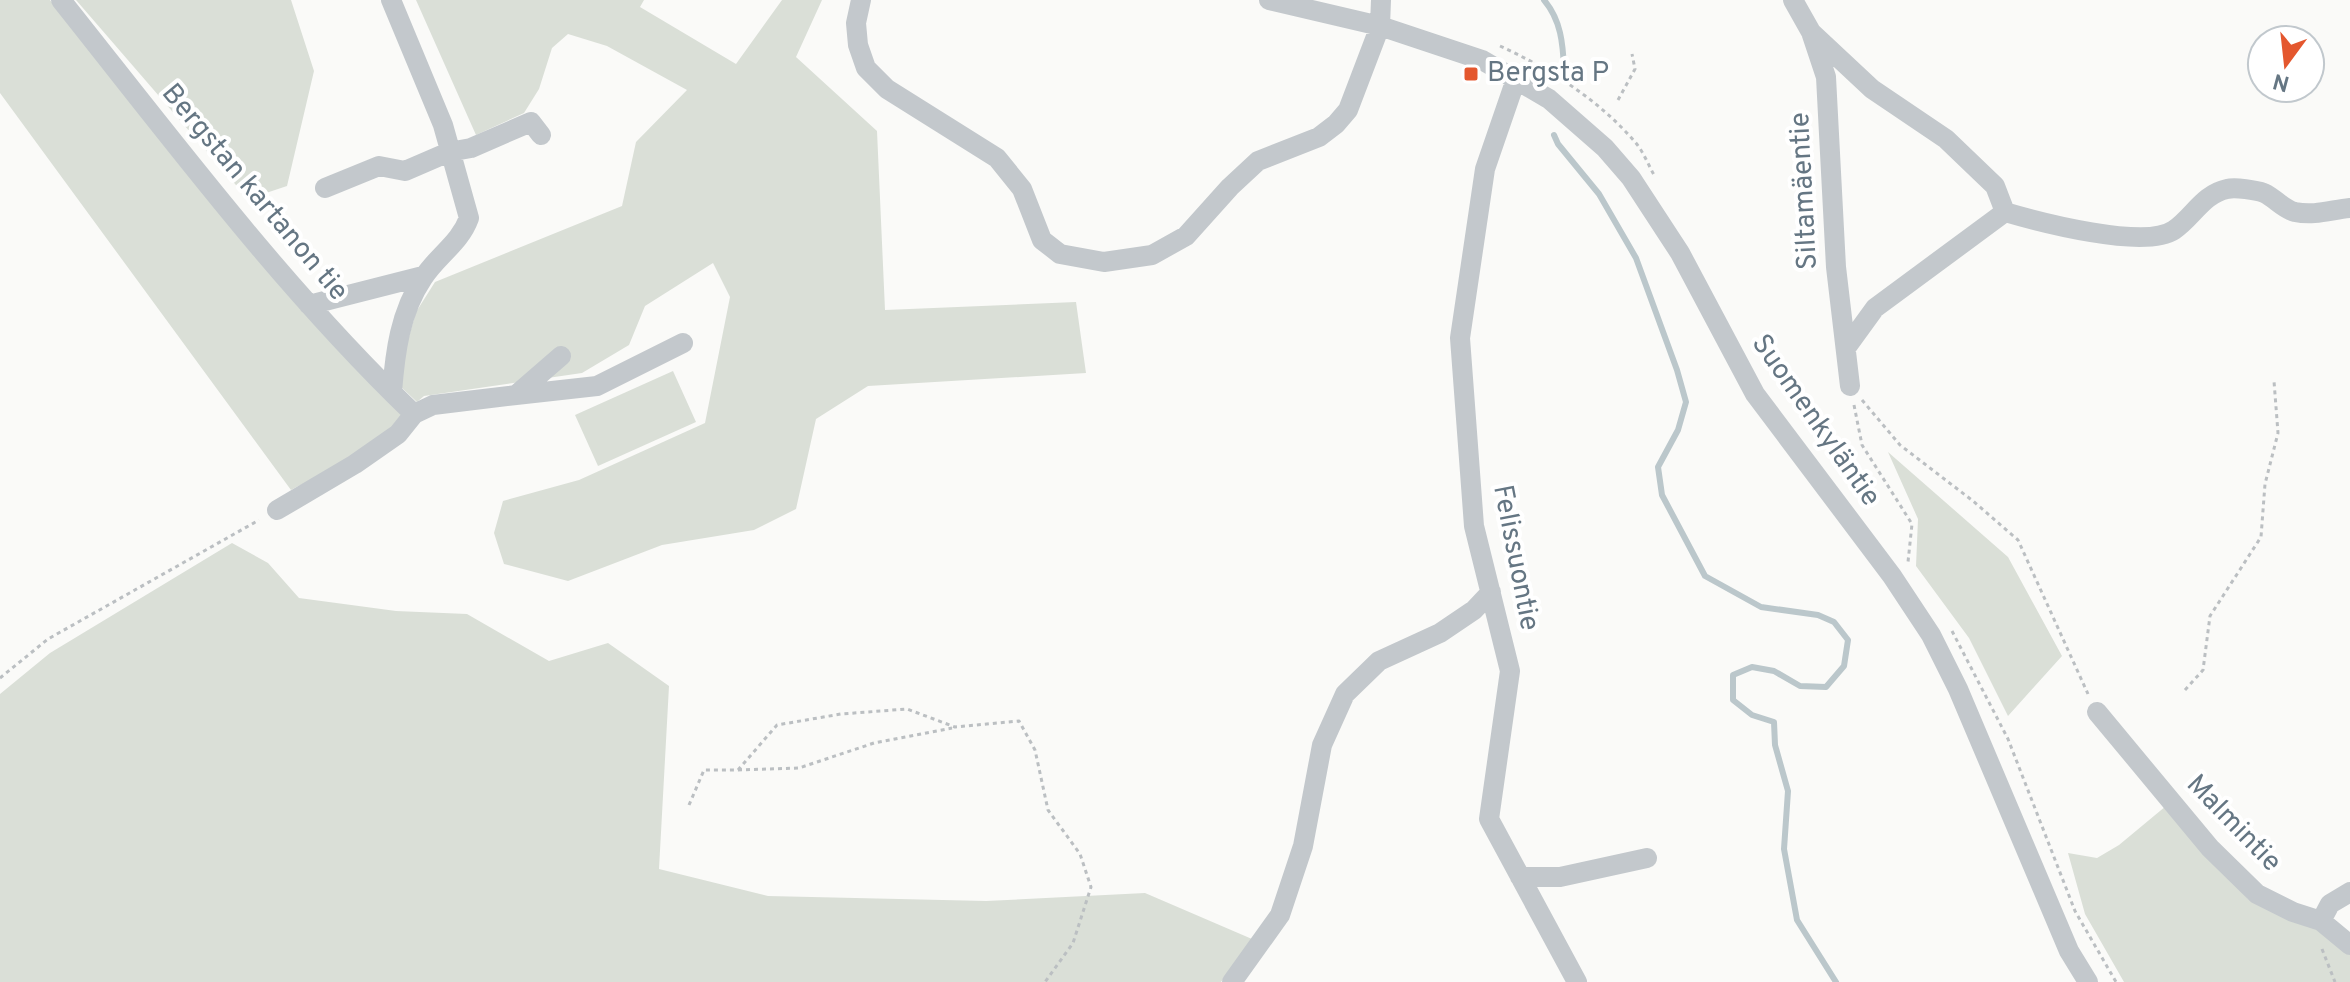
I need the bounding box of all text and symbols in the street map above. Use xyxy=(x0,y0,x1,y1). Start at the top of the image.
north arrow xyxy=(2246,24,2326,104)
place label: Bergsta P xyxy=(1487,56,1609,92)
marker: Bergsta P xyxy=(1462,65,1480,83)
text: N xyxy=(2270,66,2293,96)
street label: Bergstan kartanon tie xyxy=(153,77,355,309)
street label: Siltamäentie xyxy=(1783,111,1827,271)
street label: Suomenkyläntie xyxy=(1742,328,1888,514)
street label: Felissuontie xyxy=(1483,482,1547,634)
street label: Malmintie xyxy=(2178,768,2288,880)

